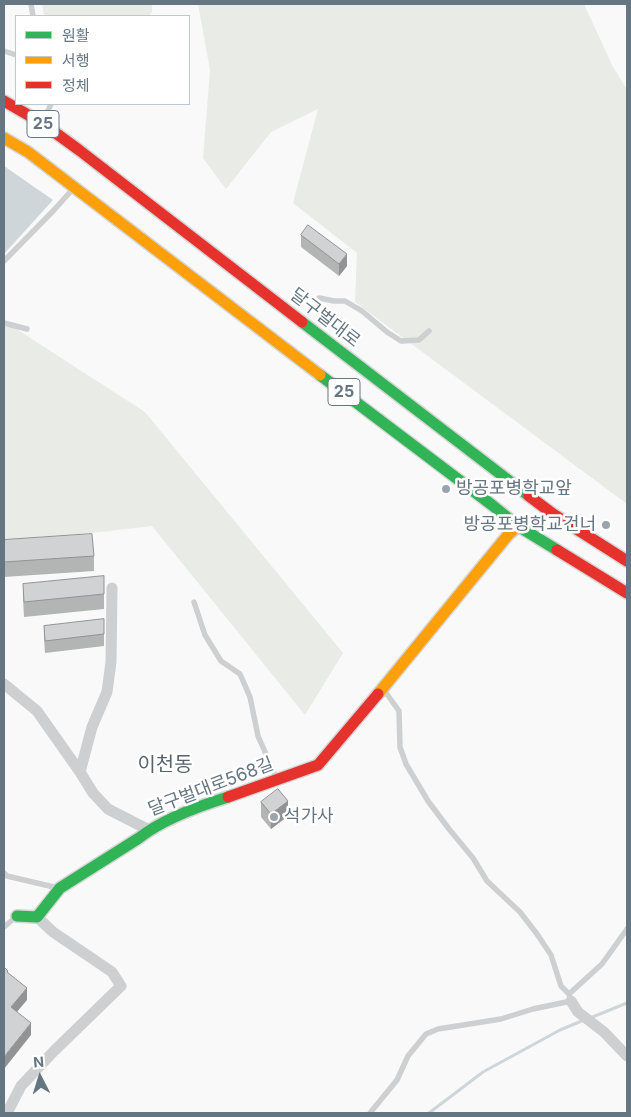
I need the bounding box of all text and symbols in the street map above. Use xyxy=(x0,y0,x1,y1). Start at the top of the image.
legend xyxy=(15,15,190,105)
text: 원활 xyxy=(62,26,90,45)
text: 서행 xyxy=(62,51,90,70)
text: 정체 xyxy=(62,76,90,95)
road number: 25 xyxy=(27,110,59,138)
street label: 달구벌대로 xyxy=(286,284,364,352)
road number: 25 xyxy=(328,378,360,406)
place label: 방공포병학교앞 xyxy=(456,478,572,500)
marker: 방공포병학교앞 xyxy=(440,483,452,495)
place label: 방공포병학교건너 xyxy=(464,514,596,536)
marker: 방공포병학교건너 xyxy=(600,519,612,531)
district label: 이천동 xyxy=(137,753,193,777)
street label: 달구벌대로568길 xyxy=(145,753,277,821)
place label: 석가사 xyxy=(284,806,334,828)
marker: 석가사 xyxy=(268,811,280,823)
north arrow xyxy=(15,1052,65,1102)
text: N xyxy=(33,1053,45,1070)

